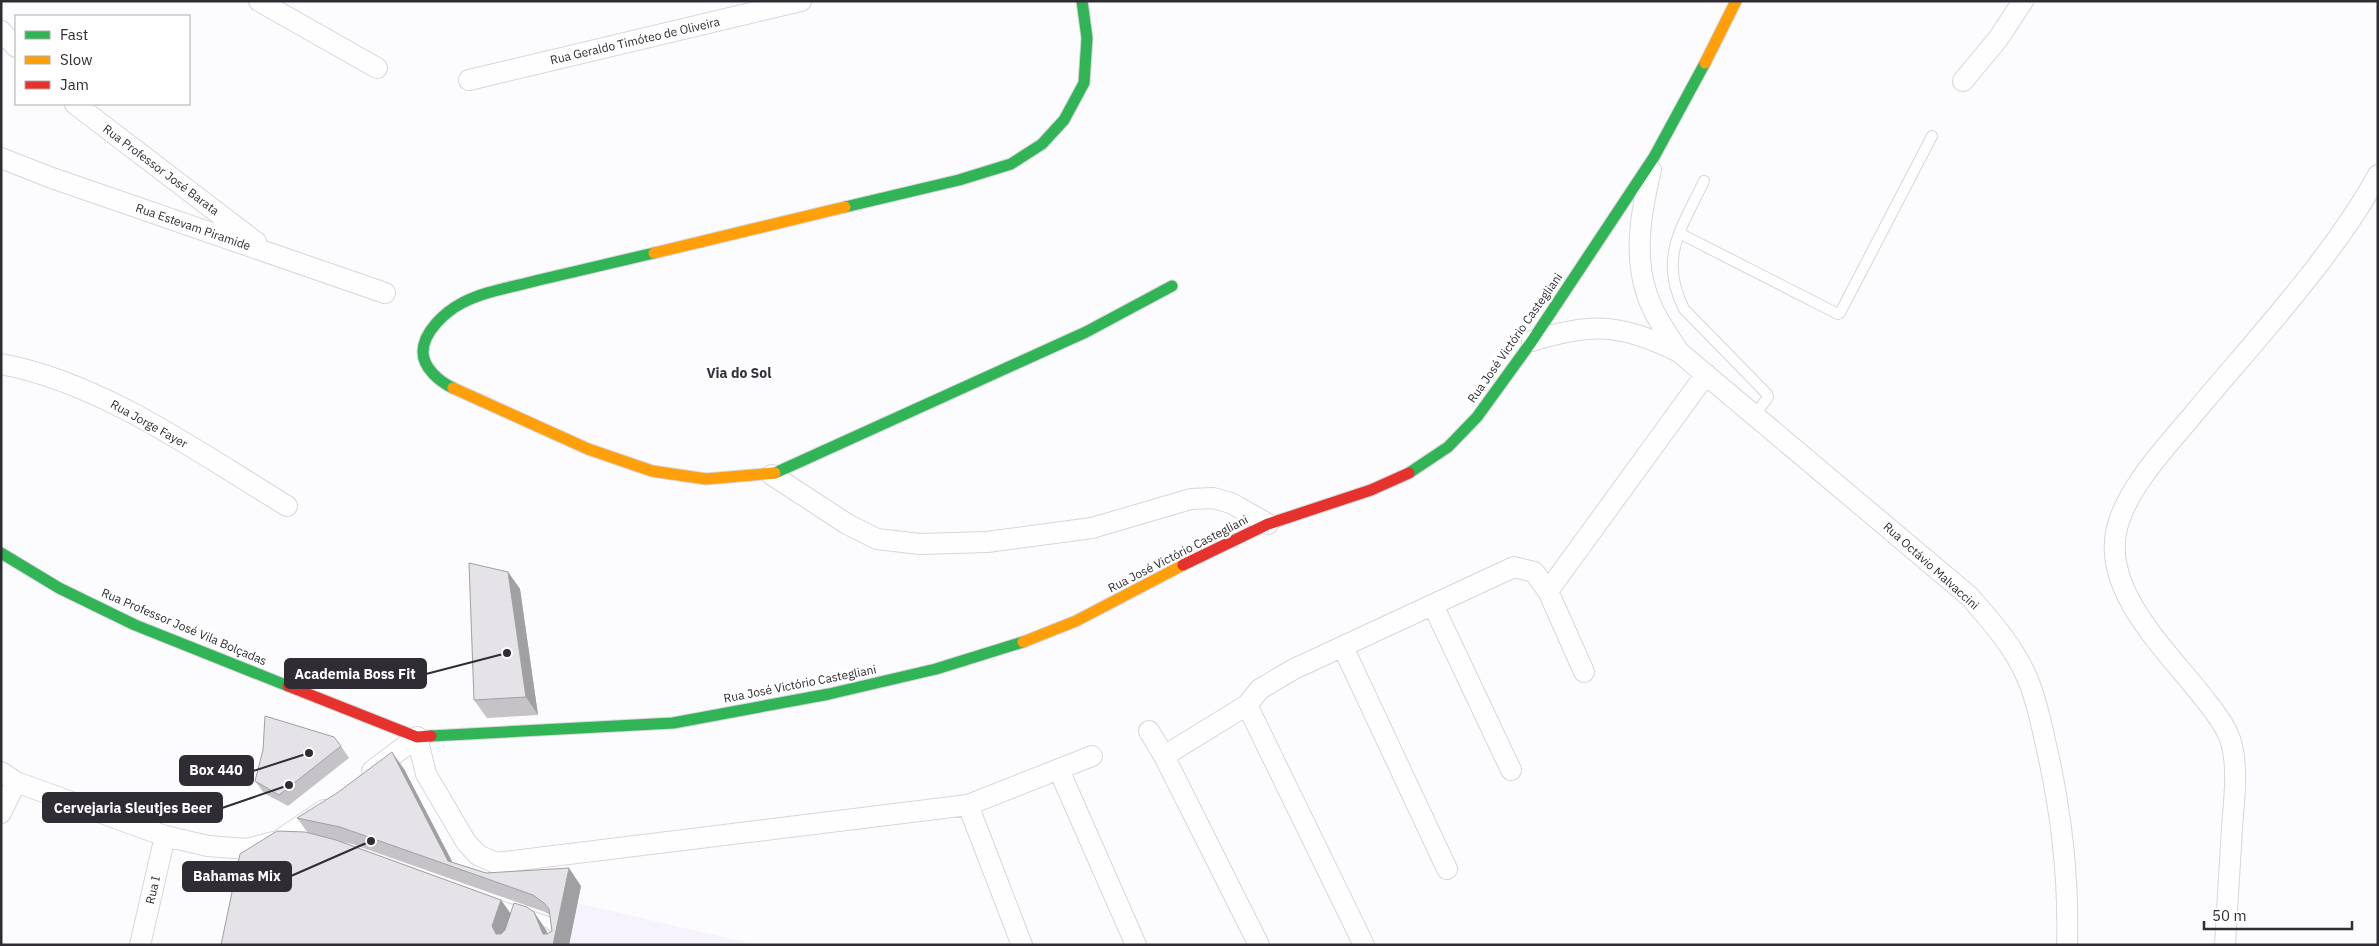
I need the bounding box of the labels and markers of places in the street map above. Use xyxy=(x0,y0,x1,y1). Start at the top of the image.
callout: Academia Boss Fit xyxy=(285,659,426,688)
callout: Box 440 xyxy=(180,756,253,785)
callout: Cervejaria Sleutjes Beer xyxy=(43,793,222,822)
callout: Bahamas Mix xyxy=(183,862,291,891)

